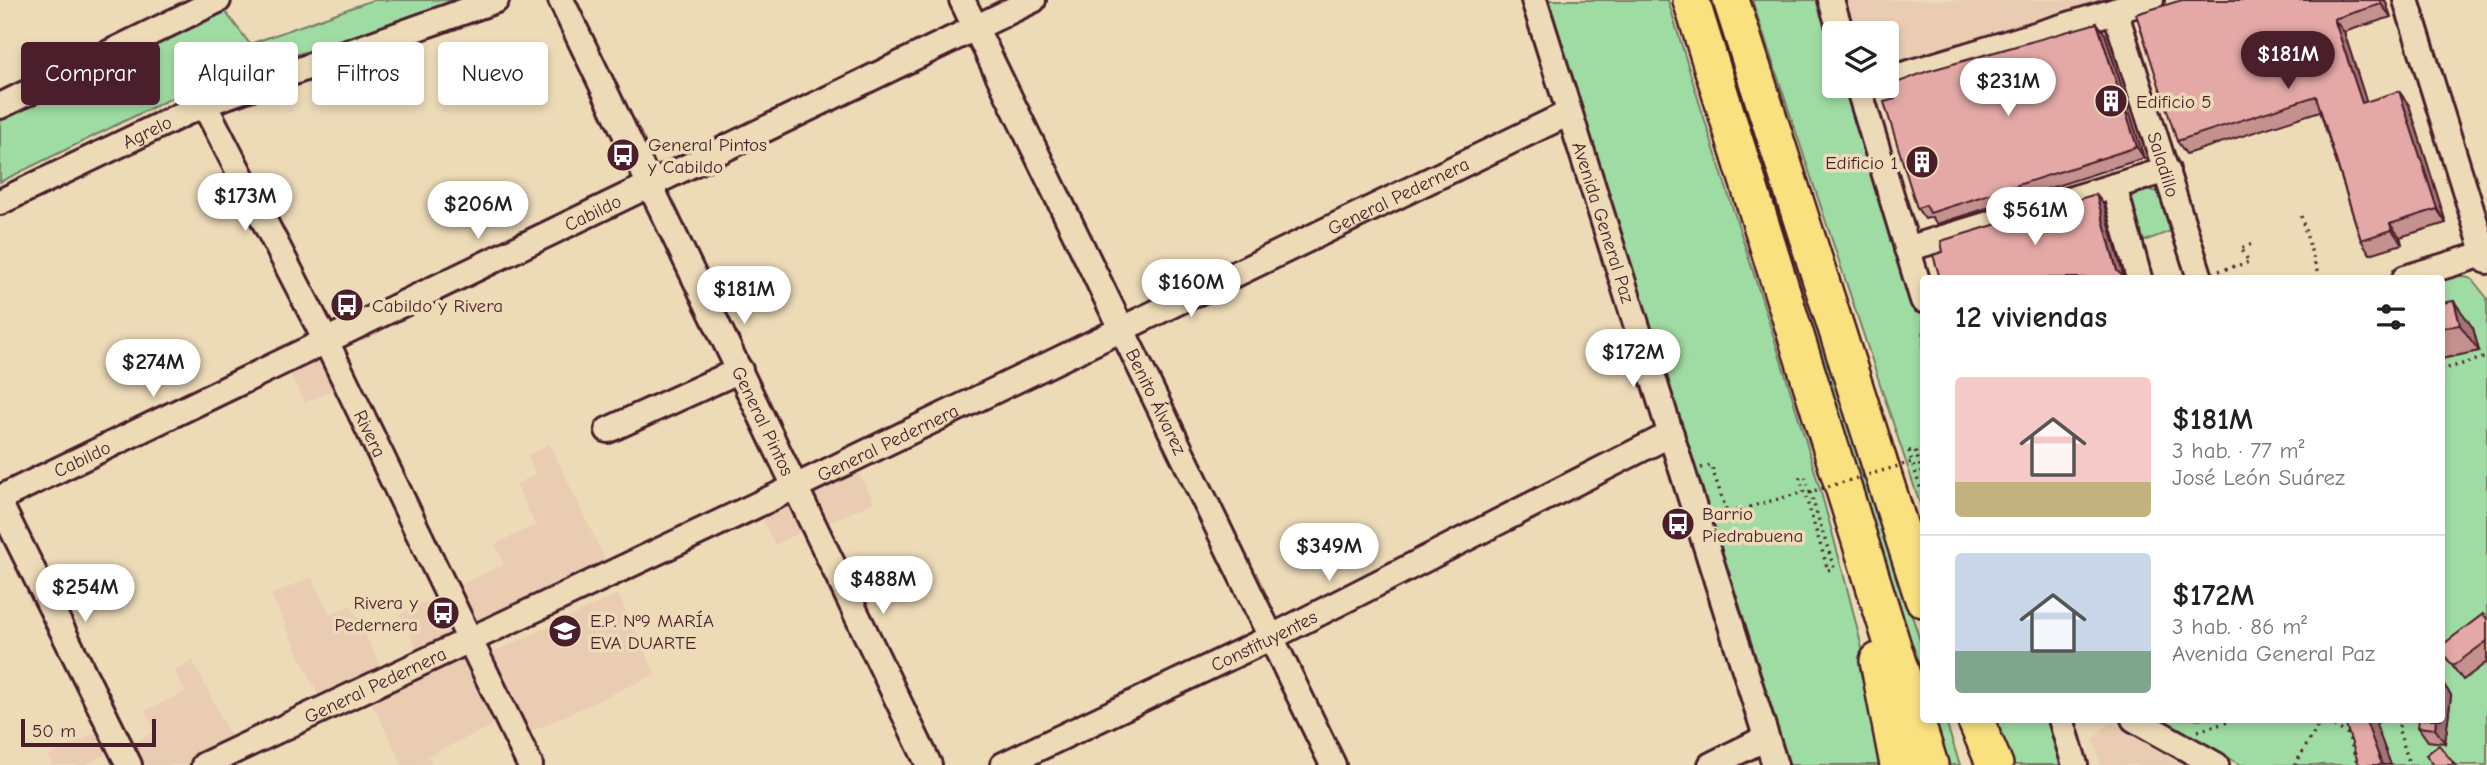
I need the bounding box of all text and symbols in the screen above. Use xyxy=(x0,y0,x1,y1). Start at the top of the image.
map controls xyxy=(1822,21,1899,98)
button: layers xyxy=(1822,21,1899,98)
pin: $181M xyxy=(2239,32,2337,91)
text: $181M xyxy=(2257,40,2319,67)
chip: Comprar xyxy=(21,42,160,105)
chip: Alquilar xyxy=(174,42,298,105)
chip: Filtros xyxy=(312,42,424,105)
chip: Nuevo xyxy=(438,42,548,105)
pin: $231M xyxy=(1959,58,2057,118)
text: $231M xyxy=(1976,67,2040,94)
building icon: Edificio 5 xyxy=(2092,82,2130,120)
place label: Edificio 5 xyxy=(2136,91,2212,113)
street label: Agrelo xyxy=(119,111,176,154)
street label: Saladillo xyxy=(2142,129,2184,200)
place label: General Pintos y Cabildo xyxy=(647,134,767,178)
bus stop icon: General Pintos y Cabildo xyxy=(604,136,642,174)
street label: Avenida General Paz xyxy=(1567,139,1639,306)
building icon: Edificio 1 xyxy=(1903,143,1941,181)
place label: Edificio 1 xyxy=(1825,152,1898,174)
street label: General Pedernera xyxy=(1324,153,1473,240)
pin: $173M xyxy=(196,174,294,233)
text: $173M xyxy=(213,182,277,209)
pin: $206M xyxy=(429,182,527,241)
pin: $561M xyxy=(1986,188,2084,247)
text: $206M xyxy=(443,190,513,217)
street label: Cabildo xyxy=(561,190,625,236)
text: $561M xyxy=(2002,196,2068,223)
pin: $160M xyxy=(1142,260,1240,319)
pin: $181M xyxy=(695,266,793,326)
text: $160M xyxy=(1158,268,1224,295)
text: $181M xyxy=(713,275,775,302)
bus stop icon: Cabildo y Rivera xyxy=(328,286,366,324)
place label: Cabildo y Rivera xyxy=(372,295,503,317)
icon: filters xyxy=(2372,298,2410,336)
text: 12 viviendas xyxy=(1955,300,2107,335)
pin: $172M xyxy=(1584,330,1682,389)
text: $172M xyxy=(1601,338,1665,365)
pin: $274M xyxy=(104,340,202,399)
street label: Benito Álvarez xyxy=(1121,345,1191,458)
text: $274M xyxy=(122,348,184,375)
street label: General Pintos xyxy=(727,363,798,480)
street label: General Pedernera xyxy=(814,400,962,487)
text: $181M xyxy=(2172,402,2253,437)
icon: home xyxy=(2011,405,2095,489)
street label: Rivera xyxy=(349,407,390,461)
street label: Cabildo xyxy=(50,436,114,482)
text: 3 hab. · 77 m² xyxy=(2172,437,2304,464)
text: José León Suárez xyxy=(2172,464,2345,491)
place label: Barrio Piedrabuena xyxy=(1702,503,1803,547)
bus stop icon: Barrio Piedrabuena xyxy=(1659,505,1697,543)
pin: $349M xyxy=(1280,524,1378,583)
text: $349M xyxy=(1296,532,1362,559)
pin: $488M xyxy=(834,556,932,616)
pin: $254M xyxy=(36,564,134,624)
text: $488M xyxy=(850,565,916,592)
text: $254M xyxy=(52,573,118,600)
text: $172M xyxy=(2172,578,2254,613)
icon: home xyxy=(2011,581,2095,665)
place label: Rivera y Pedernera xyxy=(334,592,419,636)
bus stop icon: Rivera y Pedernera xyxy=(424,594,462,632)
street label: Constituyentes xyxy=(1207,606,1321,677)
place label: E.P. Nº9 MARÍA EVA DUARTE xyxy=(590,610,714,654)
school or university icon: E.P. Nº9 MARÍA EVA DUARTE xyxy=(546,612,584,650)
text: 3 hab. · 86 m² xyxy=(2172,613,2307,640)
text: Avenida General Paz xyxy=(2172,640,2375,667)
street label: General Pedernera xyxy=(301,643,450,728)
scale bar xyxy=(21,716,156,748)
text: 50 m xyxy=(32,720,76,742)

